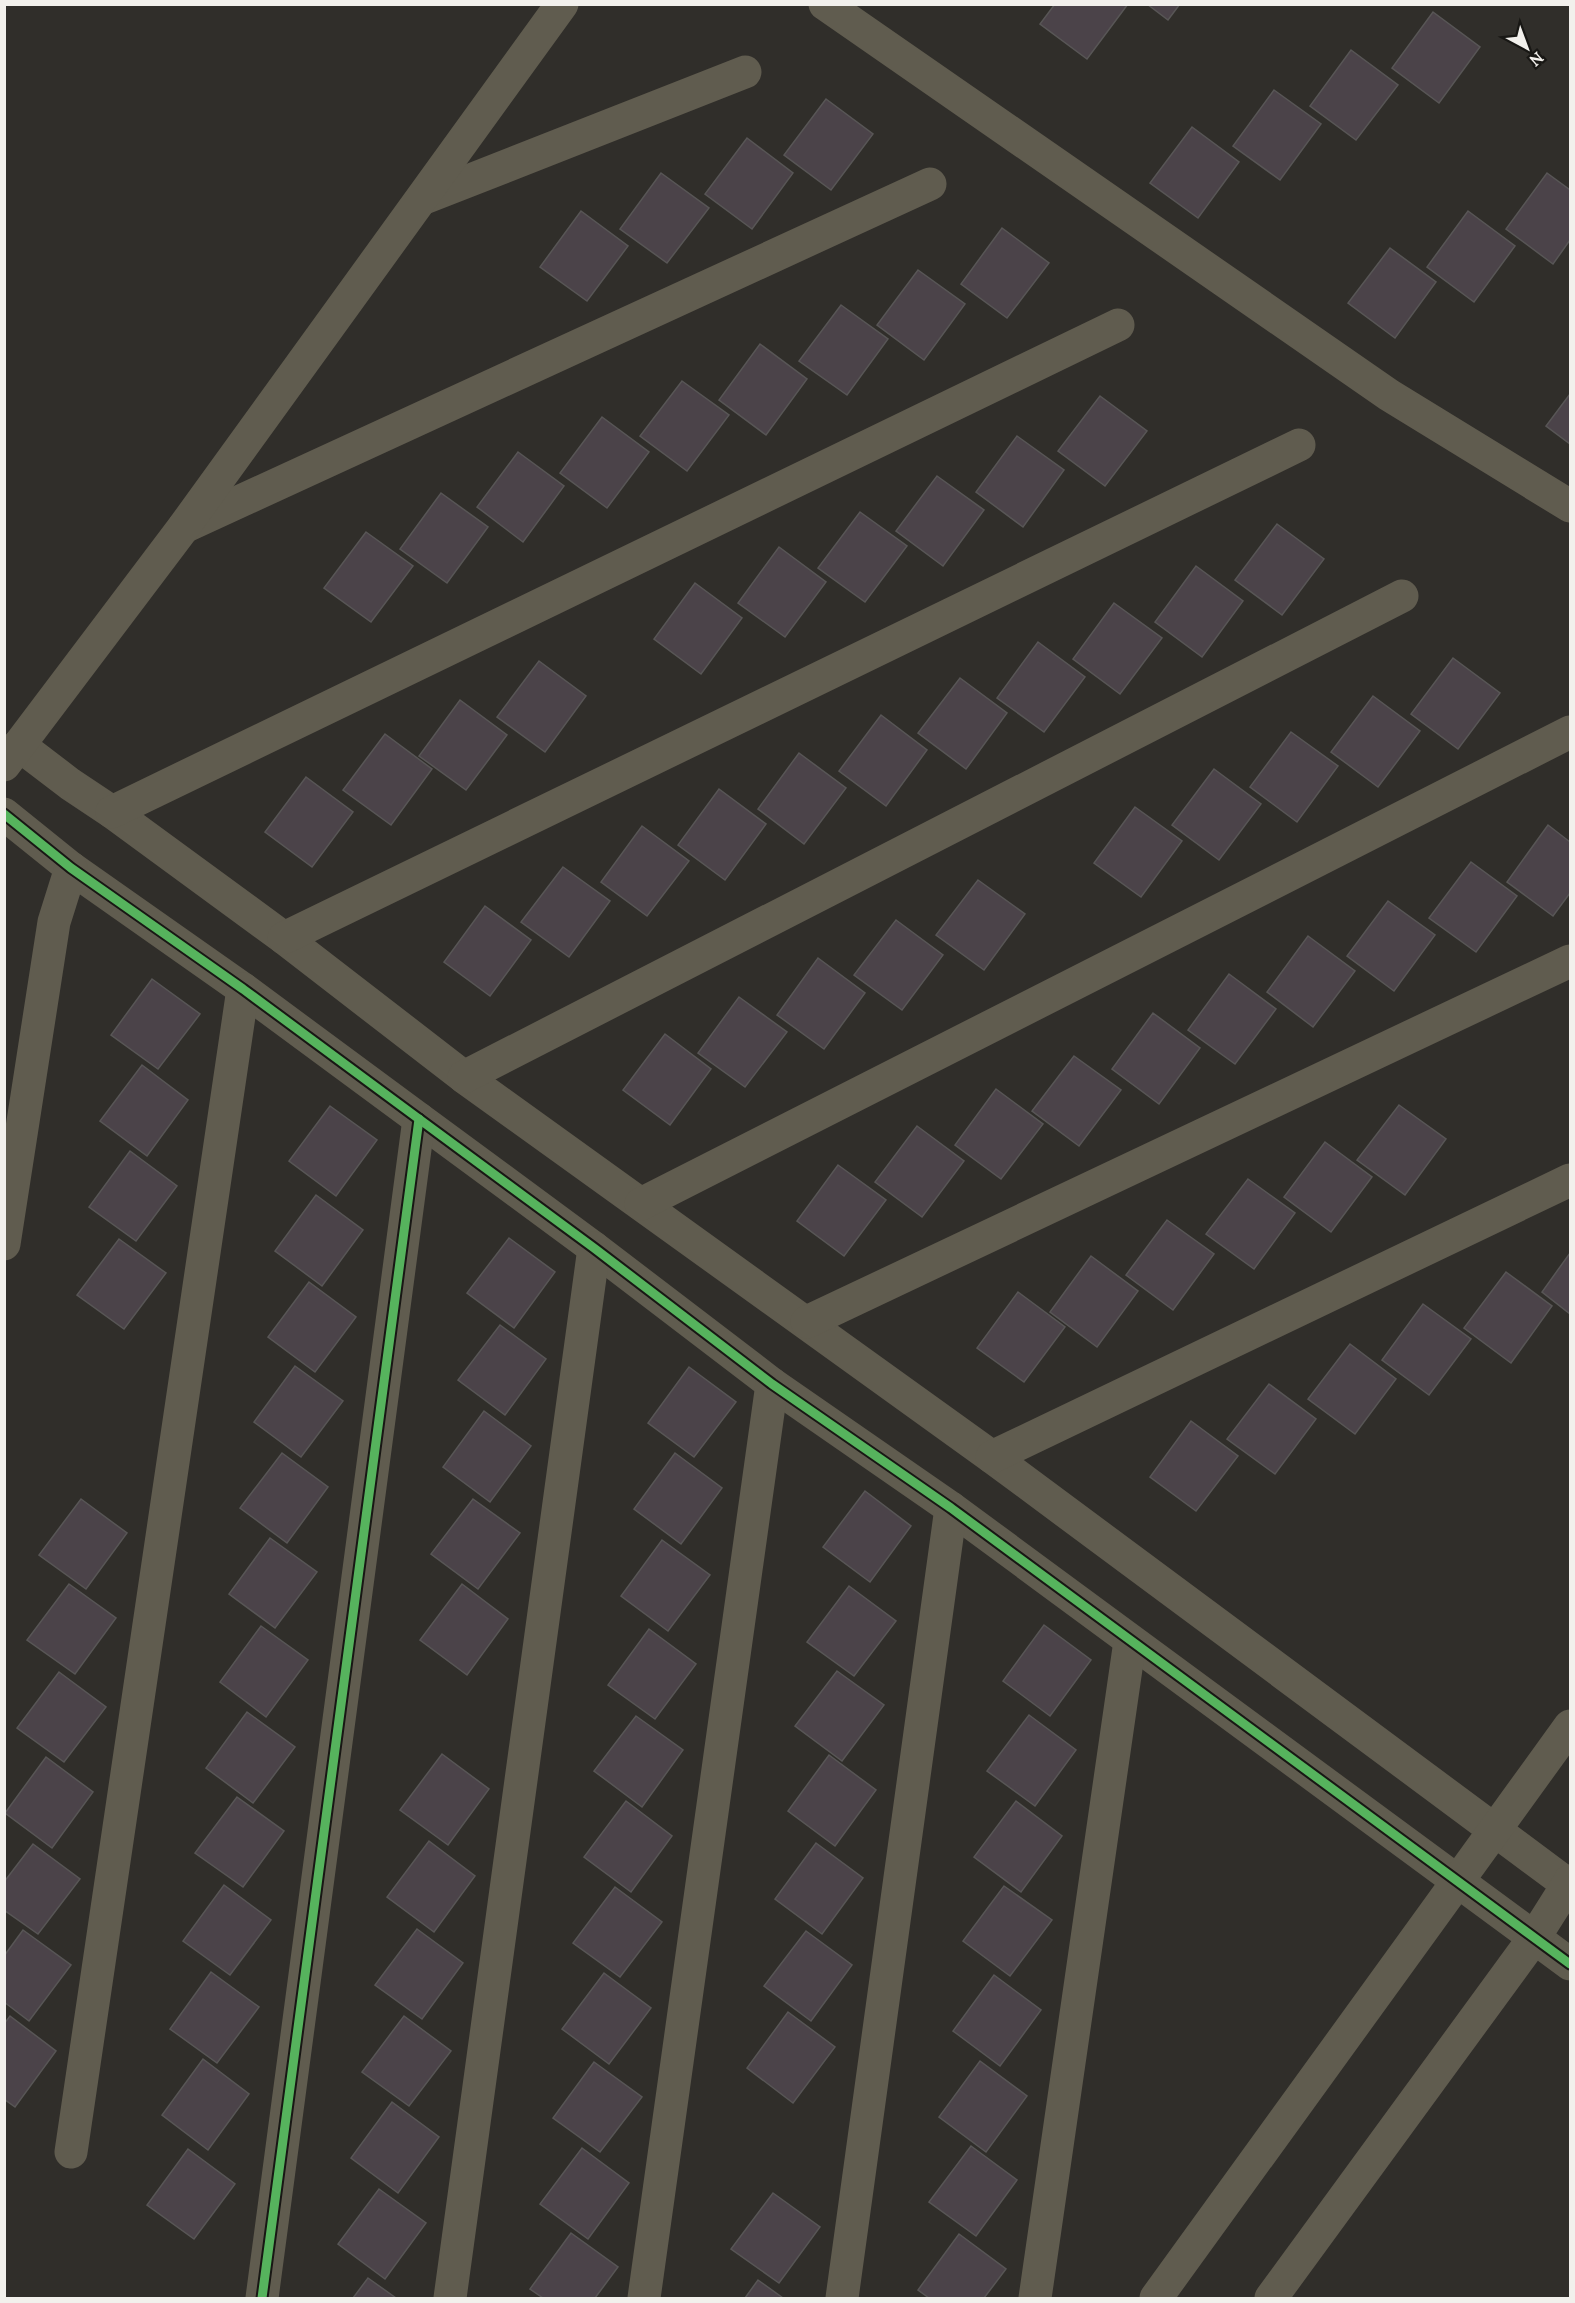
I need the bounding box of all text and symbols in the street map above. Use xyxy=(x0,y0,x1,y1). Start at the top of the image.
north arrow xyxy=(1497,18,1557,78)
text: N xyxy=(1526,48,1548,71)

